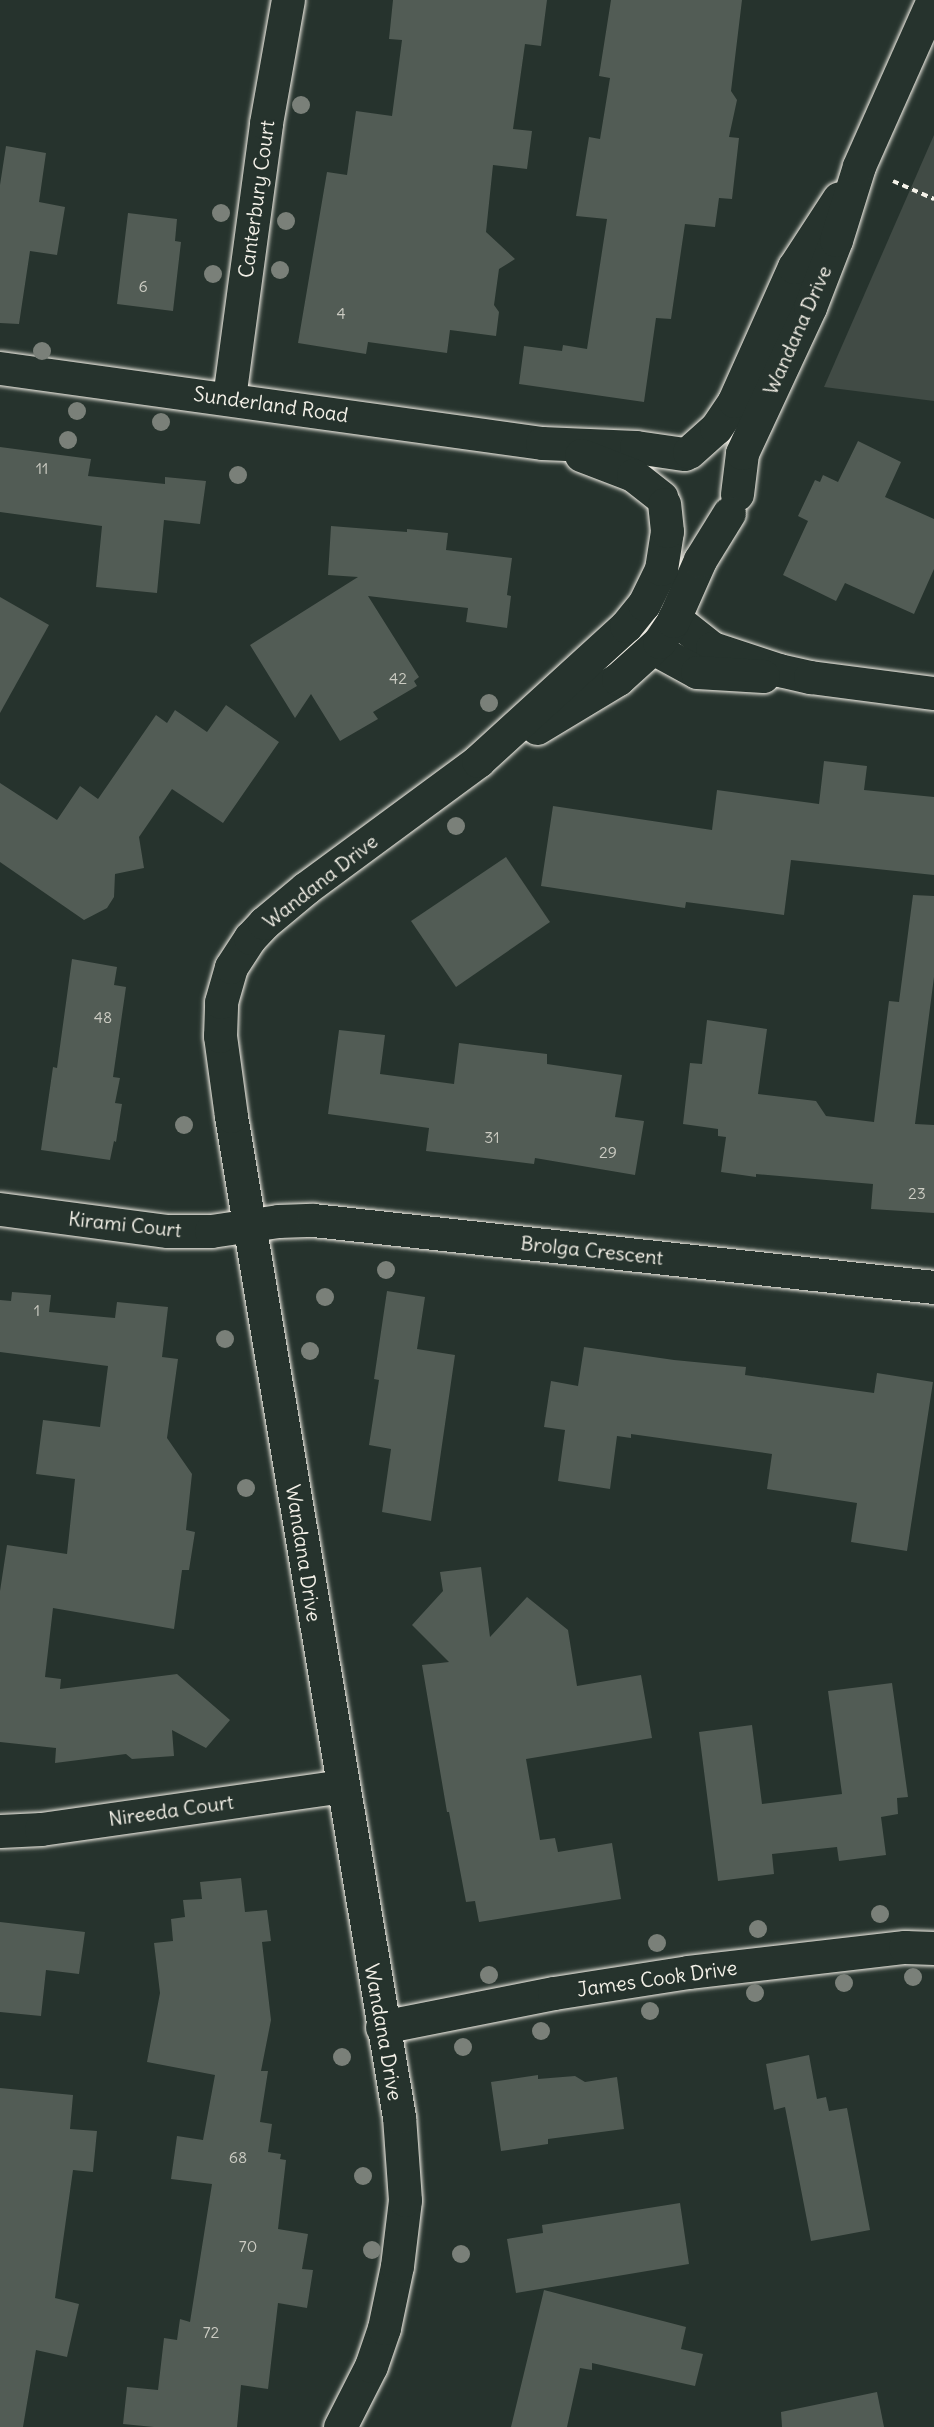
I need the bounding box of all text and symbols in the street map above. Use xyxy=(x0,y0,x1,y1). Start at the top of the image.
street label: Canterbury Court xyxy=(233,119,279,279)
street label: Wandana Drive xyxy=(758,262,836,398)
house number: 6 xyxy=(138,276,148,296)
house number: 4 xyxy=(336,303,346,323)
street label: Sunderland Road xyxy=(192,381,350,427)
house number: 11 xyxy=(36,458,48,478)
house number: 42 xyxy=(389,668,407,688)
street label: Wandana Drive xyxy=(258,829,382,933)
house number: 48 xyxy=(94,1007,112,1027)
house number: 31 xyxy=(484,1127,500,1147)
house number: 29 xyxy=(599,1142,617,1162)
house number: 23 xyxy=(908,1183,926,1203)
street label: Kirami Court xyxy=(67,1206,183,1242)
street label: Brolga Crescent xyxy=(519,1231,665,1269)
house number: 1 xyxy=(34,1300,40,1320)
street label: Wandana Drive xyxy=(281,1483,327,1623)
street label: Nireeda Court xyxy=(107,1789,235,1831)
street label: James Cook Drive xyxy=(575,1955,739,2001)
street label: Wandana Drive xyxy=(360,1962,408,2102)
house number: 68 xyxy=(229,2147,247,2167)
house number: 70 xyxy=(239,2236,257,2256)
house number: 72 xyxy=(203,2322,219,2342)

